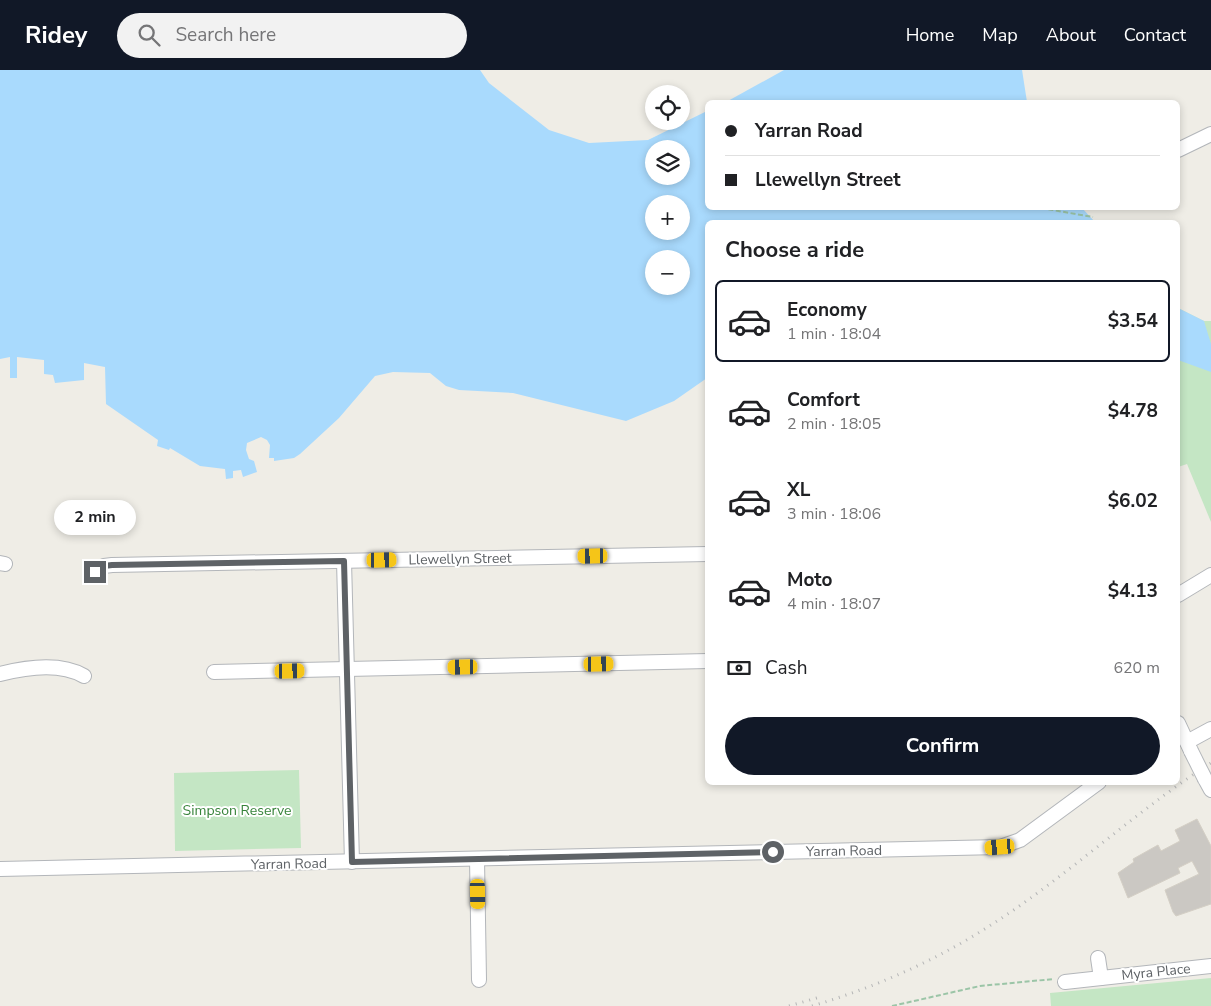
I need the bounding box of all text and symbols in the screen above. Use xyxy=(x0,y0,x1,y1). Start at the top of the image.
search box xyxy=(117,13,467,58)
text: Ridey xyxy=(25,19,87,51)
icon: search xyxy=(135,21,163,49)
text: Search here xyxy=(175,22,276,48)
text: Home xyxy=(906,23,954,47)
text: Map xyxy=(982,23,1018,47)
text: About xyxy=(1046,23,1096,47)
text: Contact xyxy=(1124,23,1186,47)
map controls xyxy=(645,85,690,295)
button: locate xyxy=(645,85,690,130)
text: Yarran Road xyxy=(755,118,863,144)
button: layers xyxy=(645,140,690,185)
text: Llewellyn Street xyxy=(755,167,901,193)
button: + xyxy=(645,195,690,240)
text: Choose a ride xyxy=(725,235,864,265)
button: − xyxy=(645,250,690,295)
text: Economy xyxy=(787,297,867,323)
icon: car xyxy=(727,299,772,344)
text: $3.54 xyxy=(1108,308,1158,334)
text: 1 min · 18:04 xyxy=(787,323,881,345)
text: Comfort xyxy=(787,387,860,413)
icon: car xyxy=(727,389,772,434)
text: $4.78 xyxy=(1108,398,1158,424)
text: 2 min · 18:05 xyxy=(787,413,881,435)
text: XL xyxy=(787,477,810,503)
icon: car xyxy=(727,479,772,524)
text: $6.02 xyxy=(1108,488,1158,514)
callout: 2 min xyxy=(54,500,136,534)
text: 3 min · 18:06 xyxy=(787,503,881,525)
text: 2 min xyxy=(74,506,116,528)
car xyxy=(577,548,608,564)
street label: Llewellyn Street xyxy=(408,549,512,569)
car xyxy=(366,552,397,568)
route end xyxy=(84,561,106,583)
text: Moto xyxy=(787,567,833,593)
icon: car xyxy=(727,569,772,614)
text: $4.13 xyxy=(1108,578,1158,604)
text: 4 min · 18:07 xyxy=(787,593,881,615)
icon: cash xyxy=(725,654,753,682)
text: Cash xyxy=(765,655,807,681)
car xyxy=(583,656,614,672)
text: 620 m xyxy=(1113,657,1160,679)
car xyxy=(447,659,478,675)
car xyxy=(274,663,305,679)
button: Confirm xyxy=(725,717,1160,775)
park label: Simpson Reserve xyxy=(183,801,291,820)
car xyxy=(984,838,1015,856)
route start xyxy=(762,841,784,863)
street label: Yarran Road xyxy=(805,841,882,861)
street label: Yarran Road xyxy=(250,854,327,874)
car xyxy=(470,879,485,909)
street label: Myra Place xyxy=(1121,959,1191,985)

